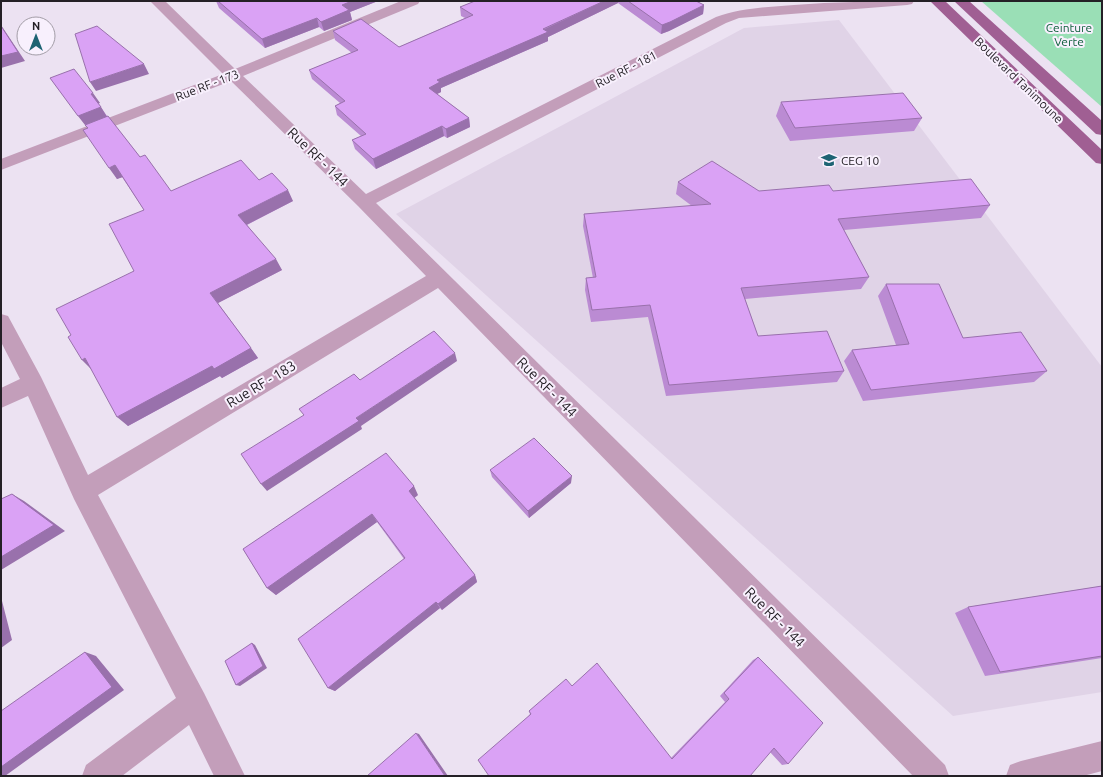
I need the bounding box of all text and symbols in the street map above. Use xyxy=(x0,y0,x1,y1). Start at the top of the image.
north arrow xyxy=(16,16,56,56)
text: N xyxy=(32,20,40,32)
park label: Ceinture Verte xyxy=(1046,21,1092,48)
street label: Boulevard Tanimoune xyxy=(972,35,1066,125)
street label: Rue RF - 181 xyxy=(593,48,659,90)
street label: Rue RF - 173 xyxy=(173,67,241,103)
street label: Rue RF - 144 xyxy=(284,124,352,190)
school or university icon: CEG 10 xyxy=(820,151,838,169)
place label: CEG 10 xyxy=(841,154,879,167)
street label: Rue RF - 144 xyxy=(514,354,580,420)
street label: Rue RF - 183 xyxy=(223,357,299,411)
street label: Rue RF - 144 xyxy=(742,584,808,650)

